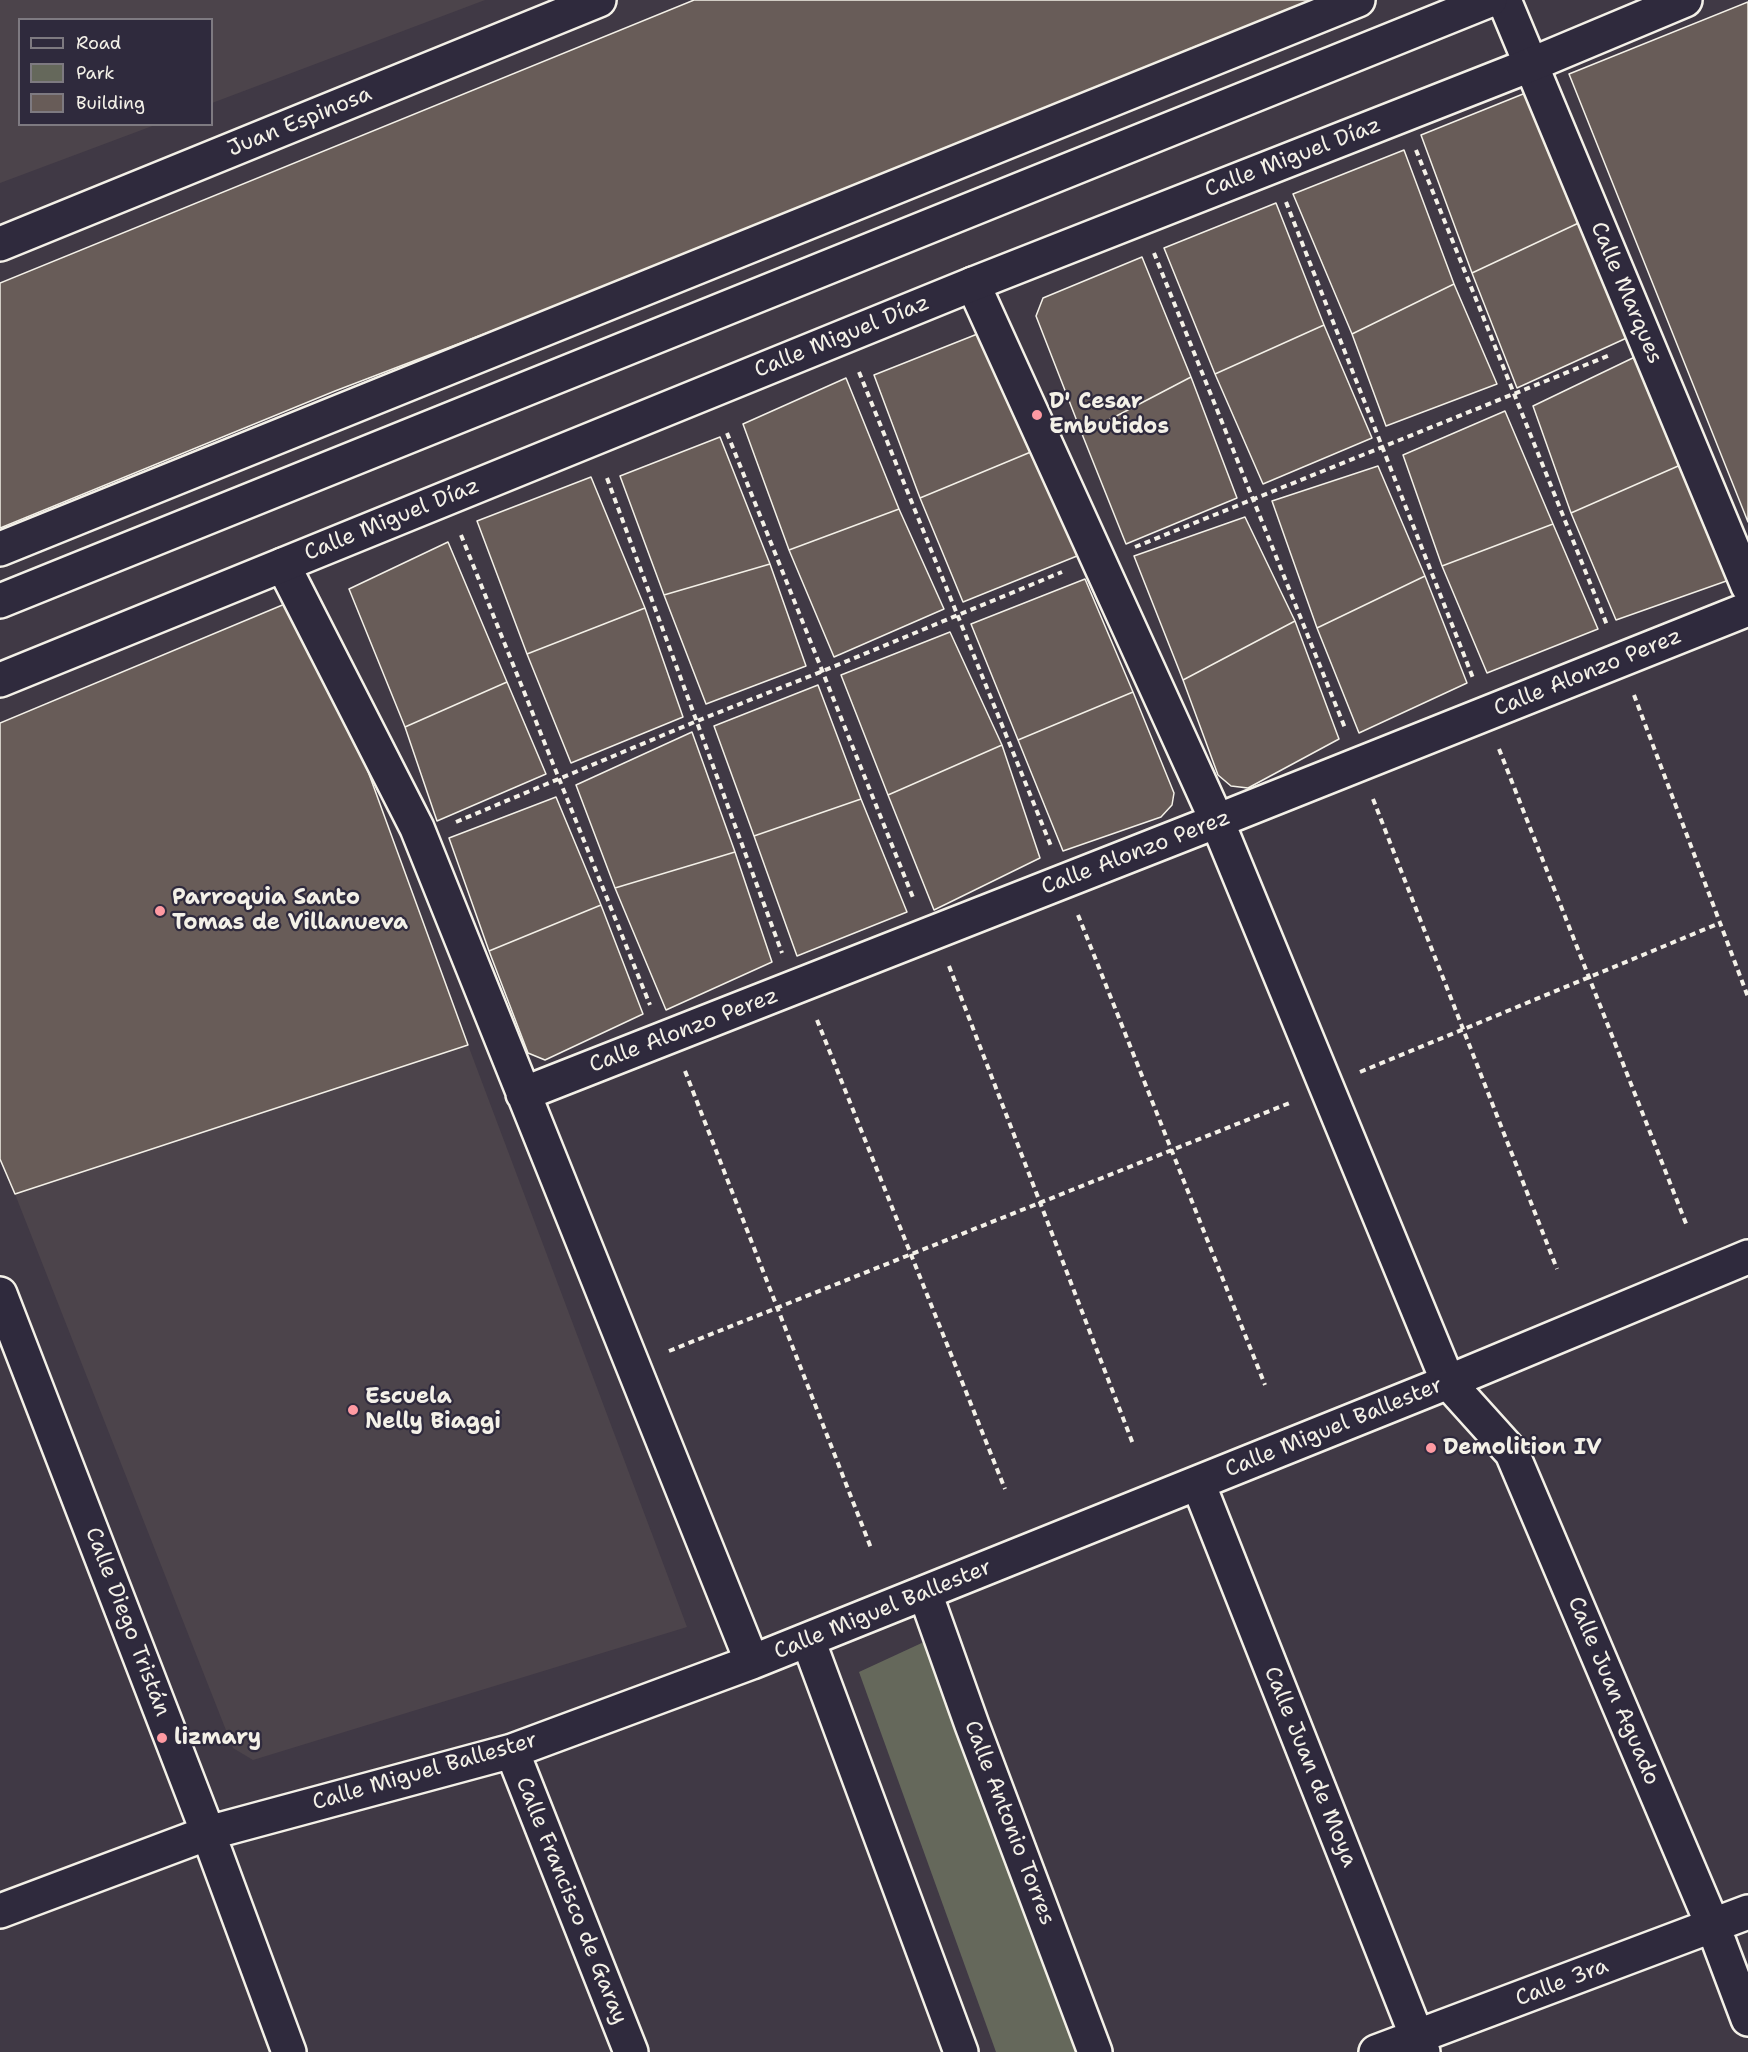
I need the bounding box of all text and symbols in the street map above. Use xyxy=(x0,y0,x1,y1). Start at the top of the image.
legend xyxy=(18,18,213,126)
text: Road xyxy=(76,31,121,55)
text: Park xyxy=(76,61,115,85)
street label: Juan Espinosa xyxy=(224,81,376,163)
text: Building xyxy=(76,91,145,115)
street label: Calle Miguel Díaz xyxy=(1201,112,1385,204)
street label: Calle Marques xyxy=(1584,218,1668,368)
street label: Calle Miguel Díaz xyxy=(751,290,933,384)
place label: D' Cesar Embutidos xyxy=(1049,389,1169,440)
marker: D' Cesar Embutidos xyxy=(1030,408,1044,422)
street label: Calle Miguel Díaz xyxy=(301,473,483,567)
street label: Calle Alonzo Perez xyxy=(1490,623,1686,723)
street label: Calle Alonzo Perez xyxy=(1038,805,1234,901)
place label: Parroquia Santo Tomas de Villanueva xyxy=(172,885,408,936)
marker: Parroquia Santo Tomas de Villanueva xyxy=(153,904,167,918)
street label: Calle Alonzo Perez xyxy=(586,983,782,1079)
street label: Calle Miguel Ballester xyxy=(1221,1372,1447,1484)
place label: Escuela Nelly Biaggi xyxy=(365,1384,501,1436)
marker: Escuela Nelly Biaggi xyxy=(346,1403,360,1417)
place label: Demolition IV xyxy=(1443,1435,1601,1461)
marker: Demolition IV xyxy=(1424,1441,1438,1455)
street label: Calle Diego Tristán xyxy=(79,1524,175,1720)
street label: Calle Miguel Ballester xyxy=(770,1554,996,1666)
street label: Calle Juan Aguado xyxy=(1561,1593,1665,1789)
street label: Calle Juan de Moya xyxy=(1258,1663,1362,1871)
street label: Calle Antonio Torres xyxy=(958,1717,1060,1929)
place label: lizmary xyxy=(174,1725,261,1751)
street label: Calle Miguel Ballester xyxy=(310,1727,540,1817)
marker: lizmary xyxy=(155,1731,169,1745)
street label: Calle Francisco de Garay xyxy=(509,1774,633,2028)
street label: Calle 3ra xyxy=(1512,1953,1612,2013)

